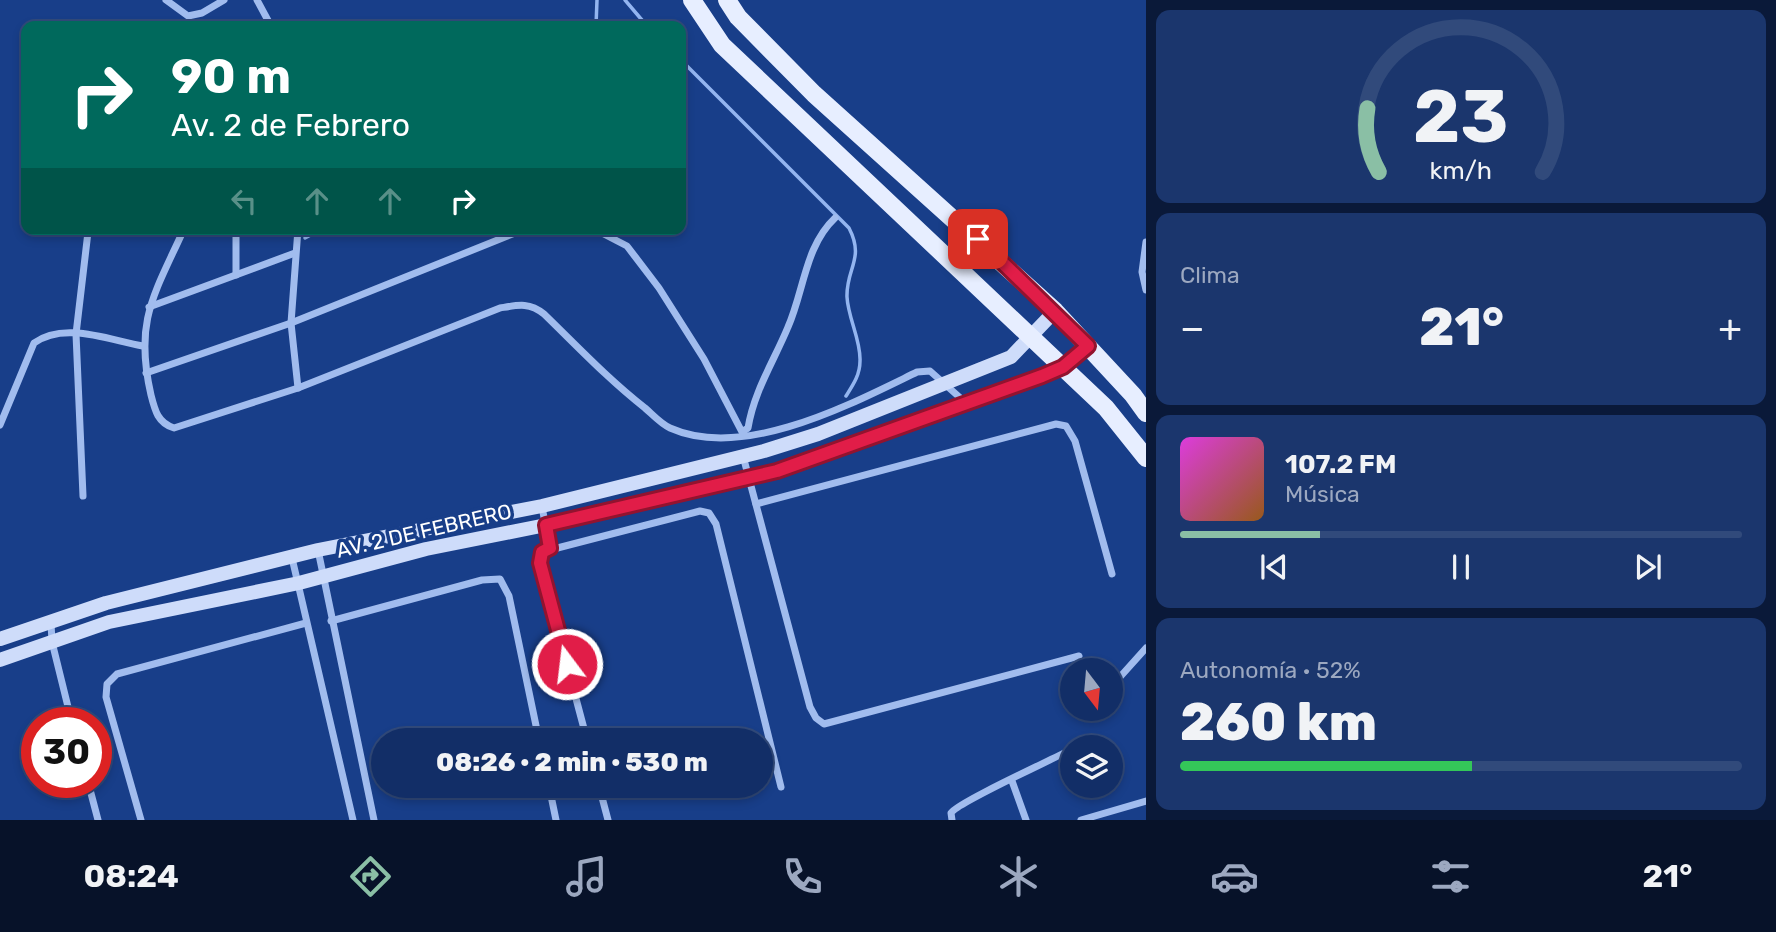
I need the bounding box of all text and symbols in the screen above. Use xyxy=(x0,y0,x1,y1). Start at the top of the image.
text: 90 m xyxy=(171,47,291,105)
icon: right xyxy=(56,49,147,140)
text: 23 xyxy=(1413,75,1509,161)
text: Av. 2 de Febrero xyxy=(171,106,410,144)
text: km/h xyxy=(1430,156,1492,185)
icon: left xyxy=(225,182,263,220)
icon: ahead xyxy=(298,182,336,220)
icon: ahead xyxy=(371,182,409,220)
icon: right xyxy=(444,182,482,220)
pin xyxy=(948,209,1008,269)
icon: arrive xyxy=(959,220,997,258)
text: Clima xyxy=(1180,261,1240,289)
text: 21° xyxy=(1419,296,1504,358)
text: − xyxy=(1180,305,1205,351)
text: + xyxy=(1718,305,1742,351)
text: 107.2 FM xyxy=(1285,449,1396,480)
text: Música xyxy=(1285,480,1360,508)
street label: AV. 2 DE FEBRERO xyxy=(334,498,514,563)
icon: previous xyxy=(1255,548,1293,586)
icon: pause xyxy=(1442,548,1480,586)
icon: next xyxy=(1629,548,1667,586)
position arrow xyxy=(530,627,604,701)
text: Autonomía · 52% xyxy=(1180,656,1361,684)
north arrow xyxy=(1060,658,1124,721)
map controls xyxy=(1060,658,1123,798)
text: 260 km xyxy=(1180,691,1377,753)
speed limit sign: 30 xyxy=(21,707,112,798)
button: layers xyxy=(1060,735,1123,798)
text: 08:26 · 2 min · 530 m xyxy=(436,747,708,778)
icon: directions xyxy=(346,852,395,901)
icon: music xyxy=(562,852,611,901)
icon: phone xyxy=(778,852,827,901)
icon: climate xyxy=(994,852,1043,901)
icon: car xyxy=(1210,852,1259,901)
icon: filters xyxy=(1426,852,1475,901)
text: 08:24 xyxy=(84,857,179,895)
text: 21° xyxy=(1642,857,1692,895)

